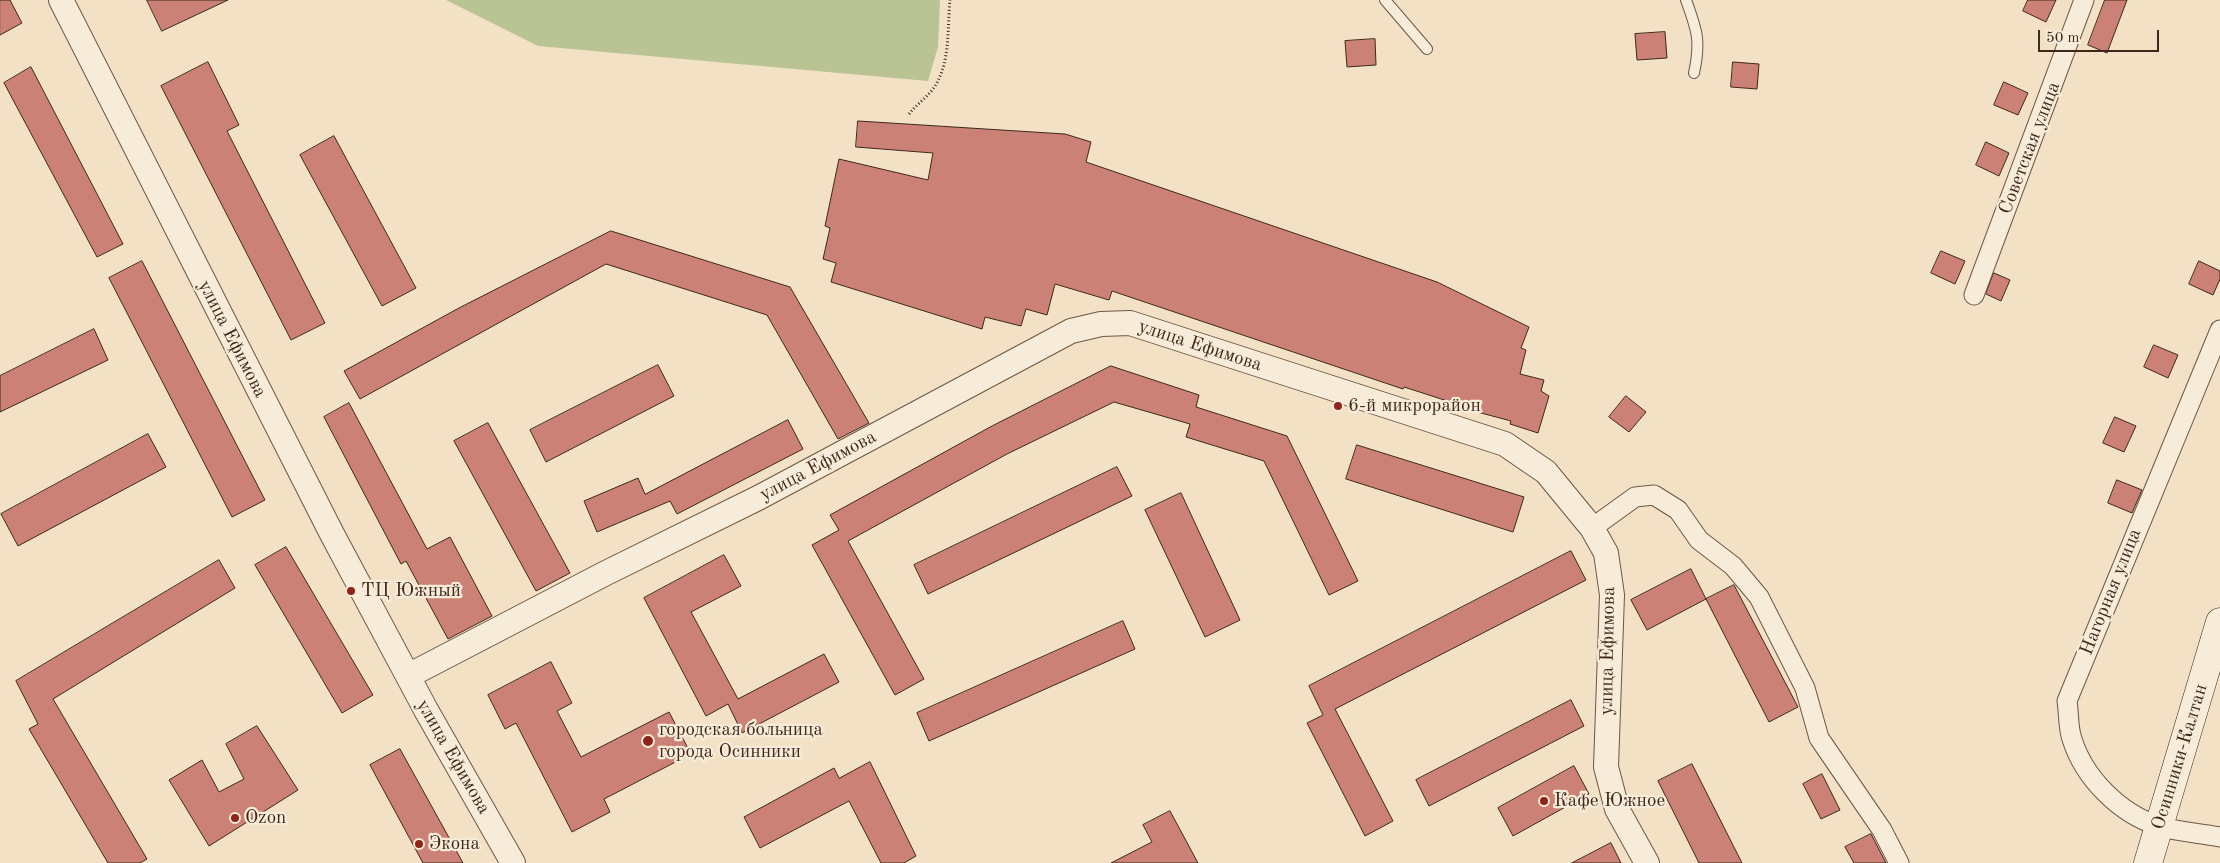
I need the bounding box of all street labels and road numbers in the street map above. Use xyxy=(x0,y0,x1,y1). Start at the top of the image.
street label: Советская улица xyxy=(1994,79,2066,217)
street label: улица Ефимова xyxy=(193,276,271,402)
street label: улица Ефимова xyxy=(1135,315,1265,377)
street label: улица Ефимова xyxy=(756,426,880,506)
street label: Нагорная улица xyxy=(2075,525,2147,659)
street label: улица Ефимова xyxy=(1595,586,1621,716)
street label: Осинники-Калтан xyxy=(2147,681,2213,833)
street label: улица Ефимова xyxy=(411,696,495,818)

